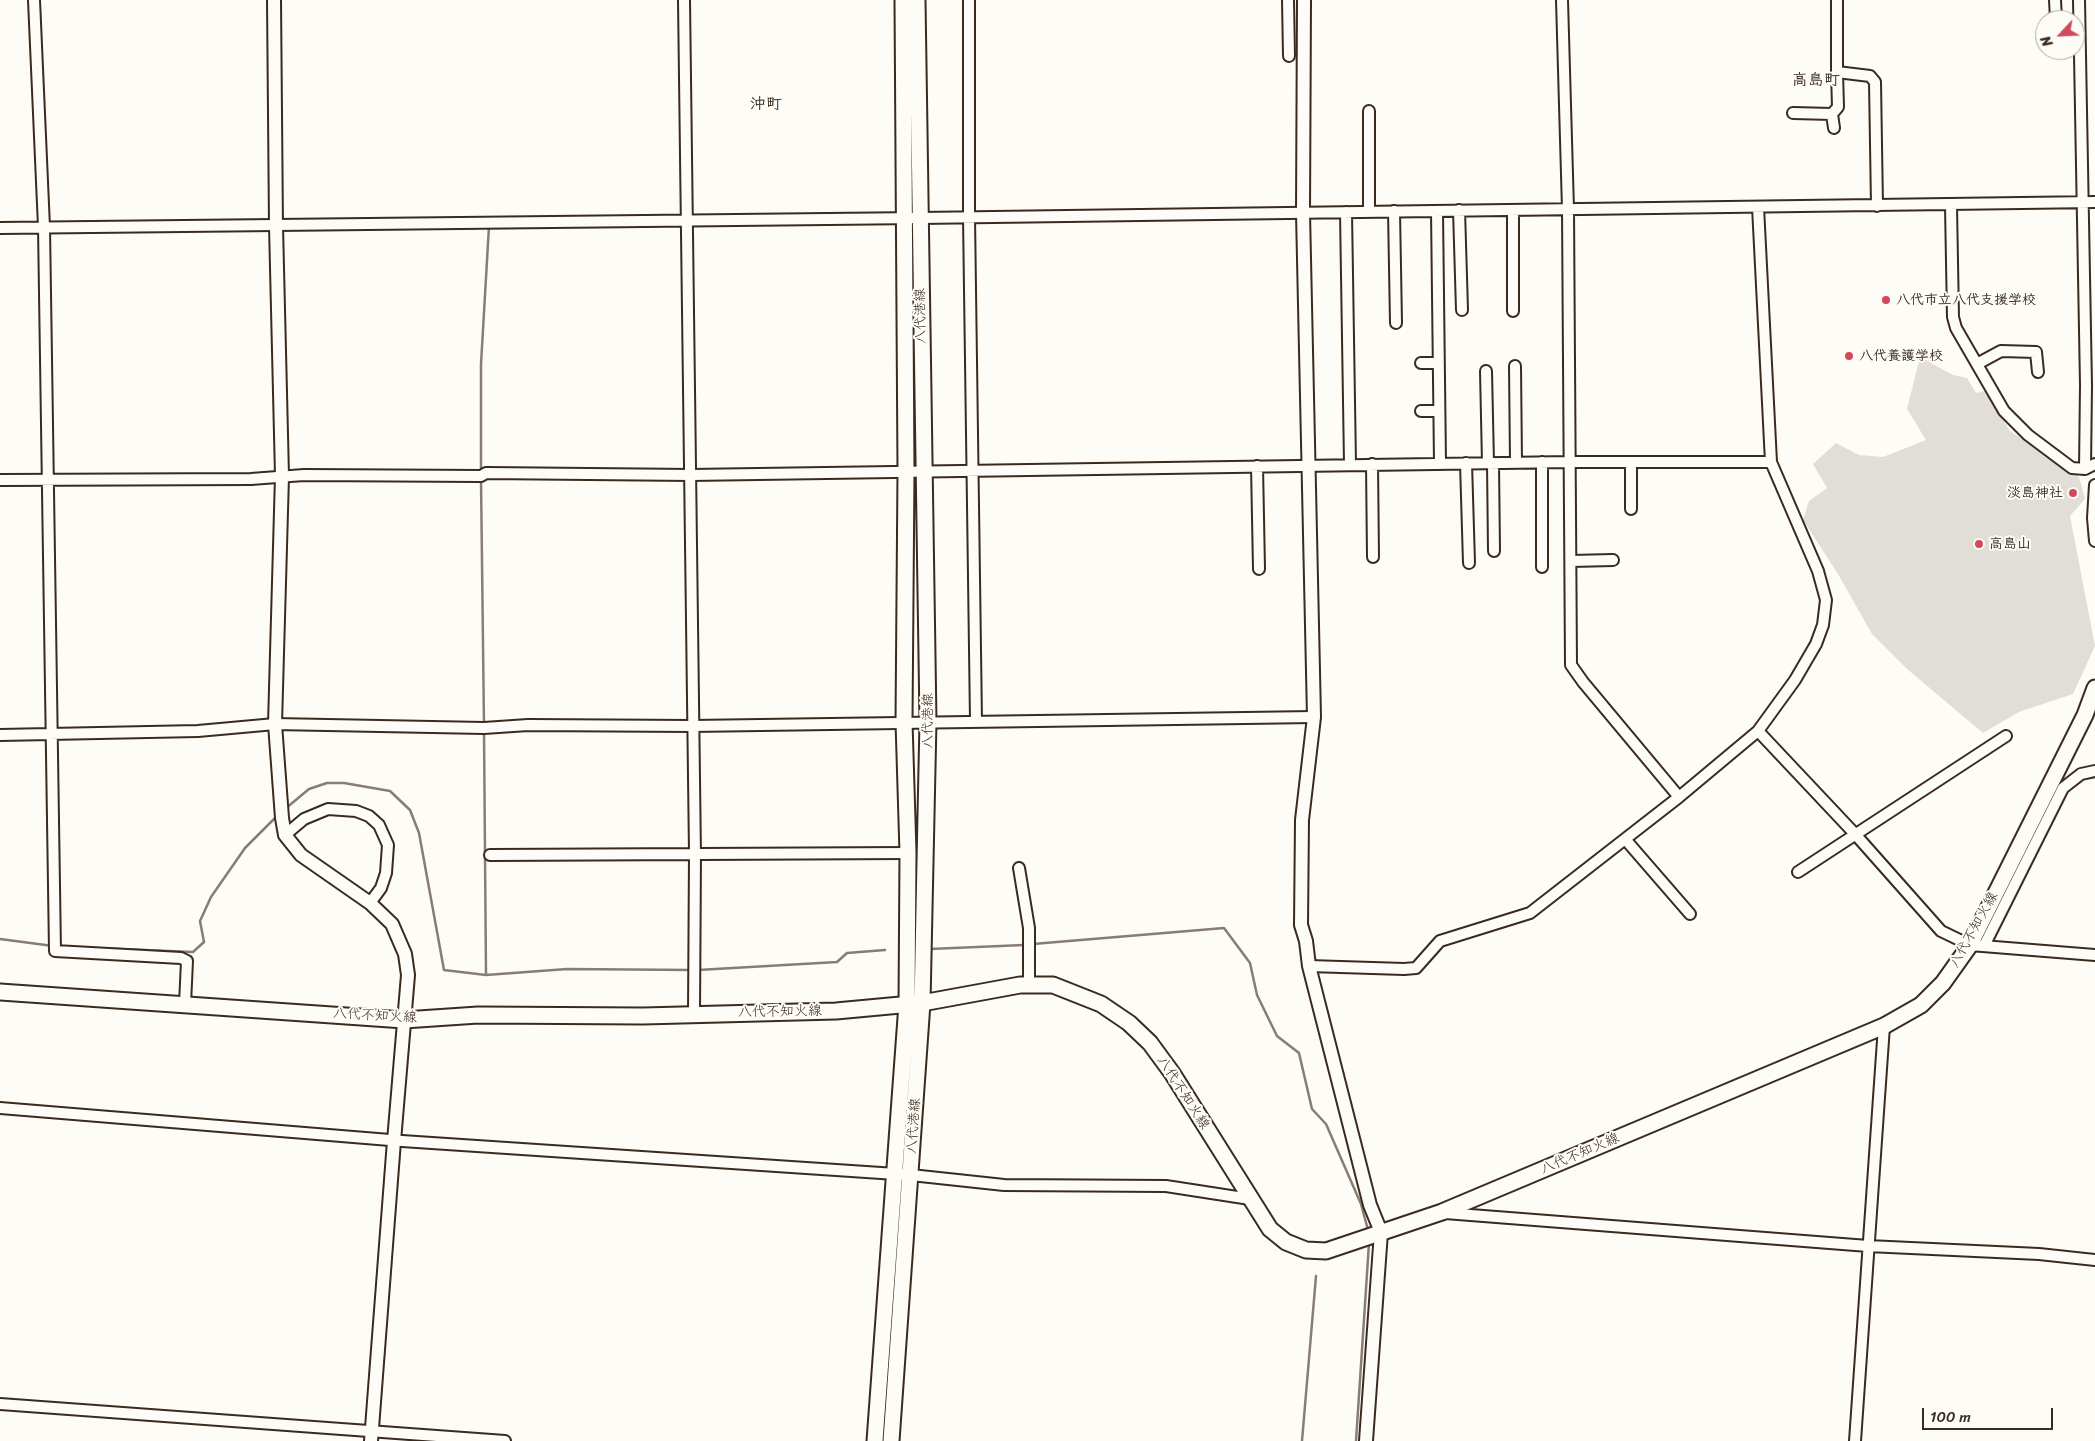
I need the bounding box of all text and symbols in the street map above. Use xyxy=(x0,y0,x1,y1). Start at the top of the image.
north arrow xyxy=(2035,10,2085,60)
text: N xyxy=(2033,31,2060,51)
district label: 高島町 xyxy=(1792,71,1840,91)
district label: 沖町 xyxy=(750,95,782,115)
street label: 八代港線 xyxy=(912,288,930,344)
place label: 八代市立八代支援学校 xyxy=(1896,292,2036,308)
marker: 八代市立八代支援学校 xyxy=(1880,294,1892,306)
place label: 八代養護学校 xyxy=(1859,348,1943,364)
marker: 八代養護学校 xyxy=(1843,350,1855,362)
place label: 淡島神社 xyxy=(2007,485,2063,501)
marker: 淡島神社 xyxy=(2067,487,2079,499)
place label: 高島山 xyxy=(1989,536,2031,552)
marker: 高島山 xyxy=(1973,538,1985,550)
street label: 八代港線 xyxy=(920,693,936,749)
street label: 八代不知火線 xyxy=(1946,889,2002,971)
street label: 八代不知火線 xyxy=(738,1003,822,1021)
street label: 八代不知火線 xyxy=(333,1005,417,1027)
street label: 八代不知火線 xyxy=(1153,1053,1213,1133)
street label: 八代港線 xyxy=(904,1097,924,1155)
street label: 八代不知火線 xyxy=(1538,1130,1622,1178)
scale bar xyxy=(1925,1398,2056,1430)
text: 100 m xyxy=(1930,1404,1971,1430)

